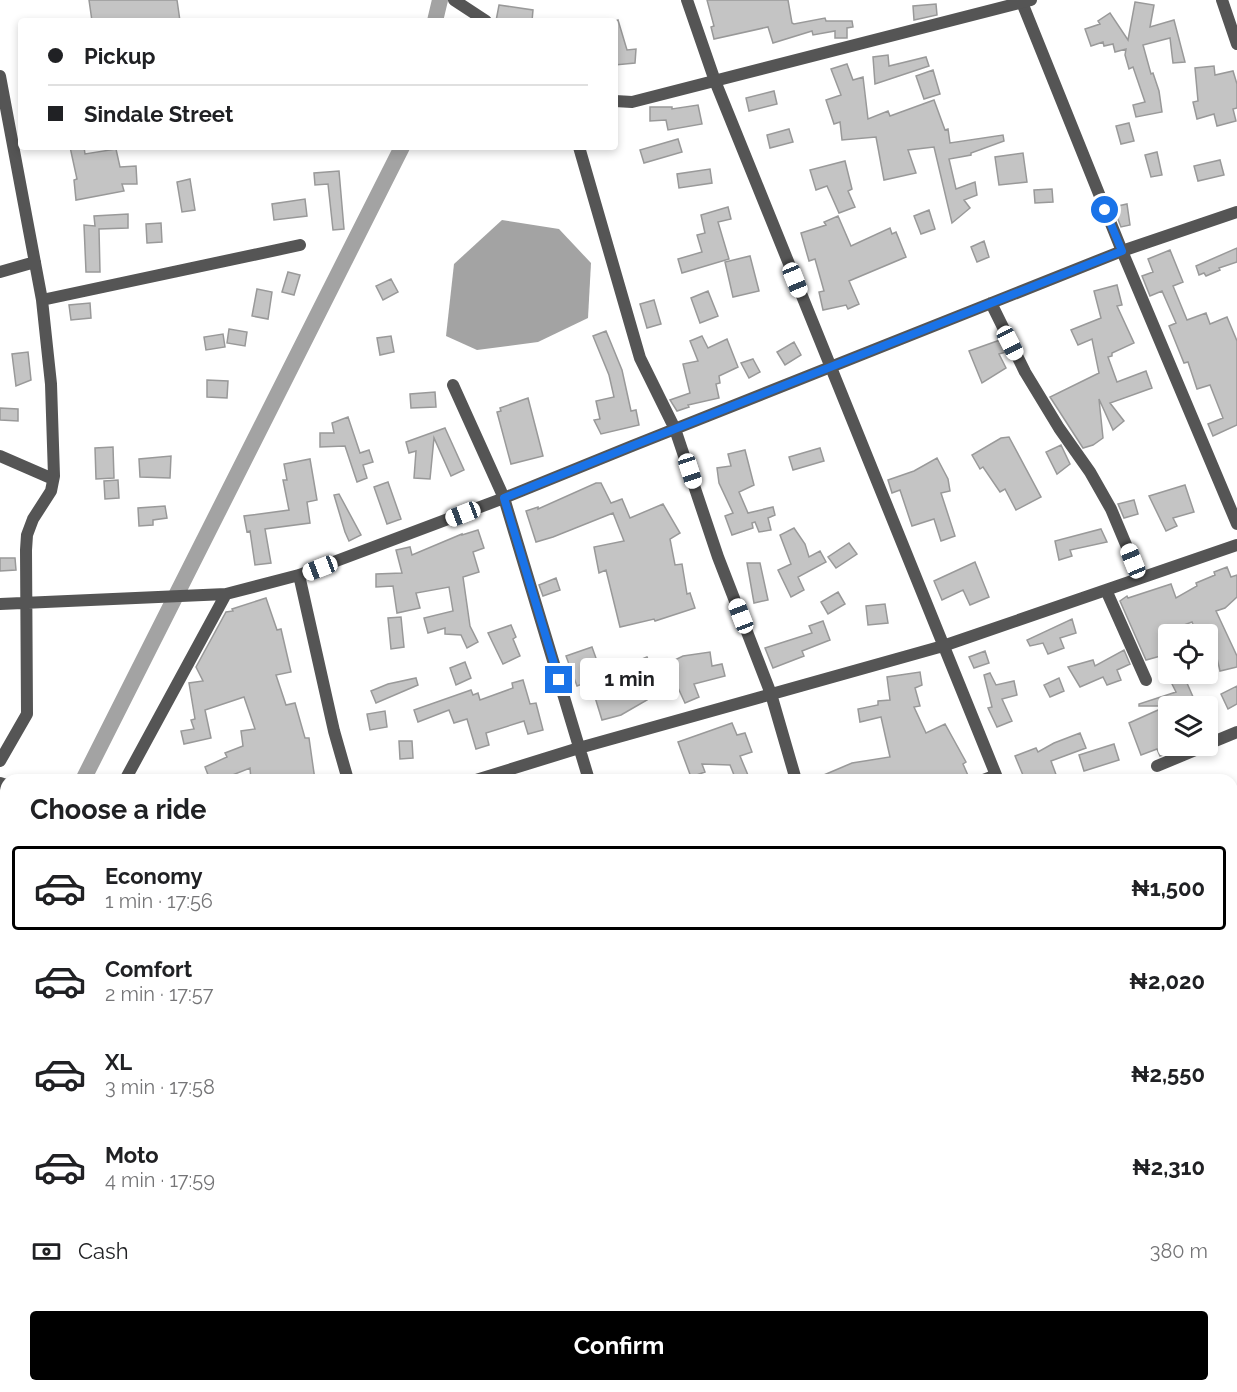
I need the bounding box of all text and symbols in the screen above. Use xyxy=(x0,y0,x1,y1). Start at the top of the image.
text: Pickup xyxy=(84,43,156,69)
text: Sindale Street xyxy=(84,101,233,127)
route start xyxy=(1091,196,1118,223)
car xyxy=(780,260,810,300)
car xyxy=(994,323,1026,363)
car xyxy=(676,451,704,491)
car xyxy=(443,499,483,529)
car xyxy=(1118,541,1148,581)
car xyxy=(300,553,340,583)
car xyxy=(726,596,756,636)
map controls xyxy=(1158,624,1218,756)
button: locate xyxy=(1158,624,1218,684)
callout: 1 min xyxy=(580,659,679,701)
route end xyxy=(545,666,572,693)
text: 1 min xyxy=(604,667,655,691)
button: layers xyxy=(1158,696,1218,756)
text: Choose a ride xyxy=(30,794,206,825)
icon: car xyxy=(33,861,87,915)
text: Economy xyxy=(105,863,203,889)
text: ₦1,500 xyxy=(1131,875,1205,901)
text: 1 min · 17:56 xyxy=(105,889,213,913)
icon: car xyxy=(33,954,87,1008)
text: Comfort xyxy=(105,956,192,982)
text: ₦2,020 xyxy=(1129,968,1205,994)
text: 2 min · 17:57 xyxy=(105,982,213,1006)
icon: car xyxy=(33,1047,87,1101)
text: XL xyxy=(105,1049,132,1075)
text: ₦2,550 xyxy=(1131,1061,1205,1087)
text: 3 min · 17:58 xyxy=(105,1075,215,1099)
icon: car xyxy=(33,1140,87,1194)
text: Moto xyxy=(105,1142,159,1168)
text: ₦2,310 xyxy=(1132,1154,1205,1180)
text: 4 min · 17:59 xyxy=(105,1168,215,1192)
icon: cash xyxy=(30,1235,63,1268)
text: Cash xyxy=(78,1238,129,1264)
text: 380 m xyxy=(1150,1239,1208,1263)
button: Confirm xyxy=(30,1311,1208,1380)

